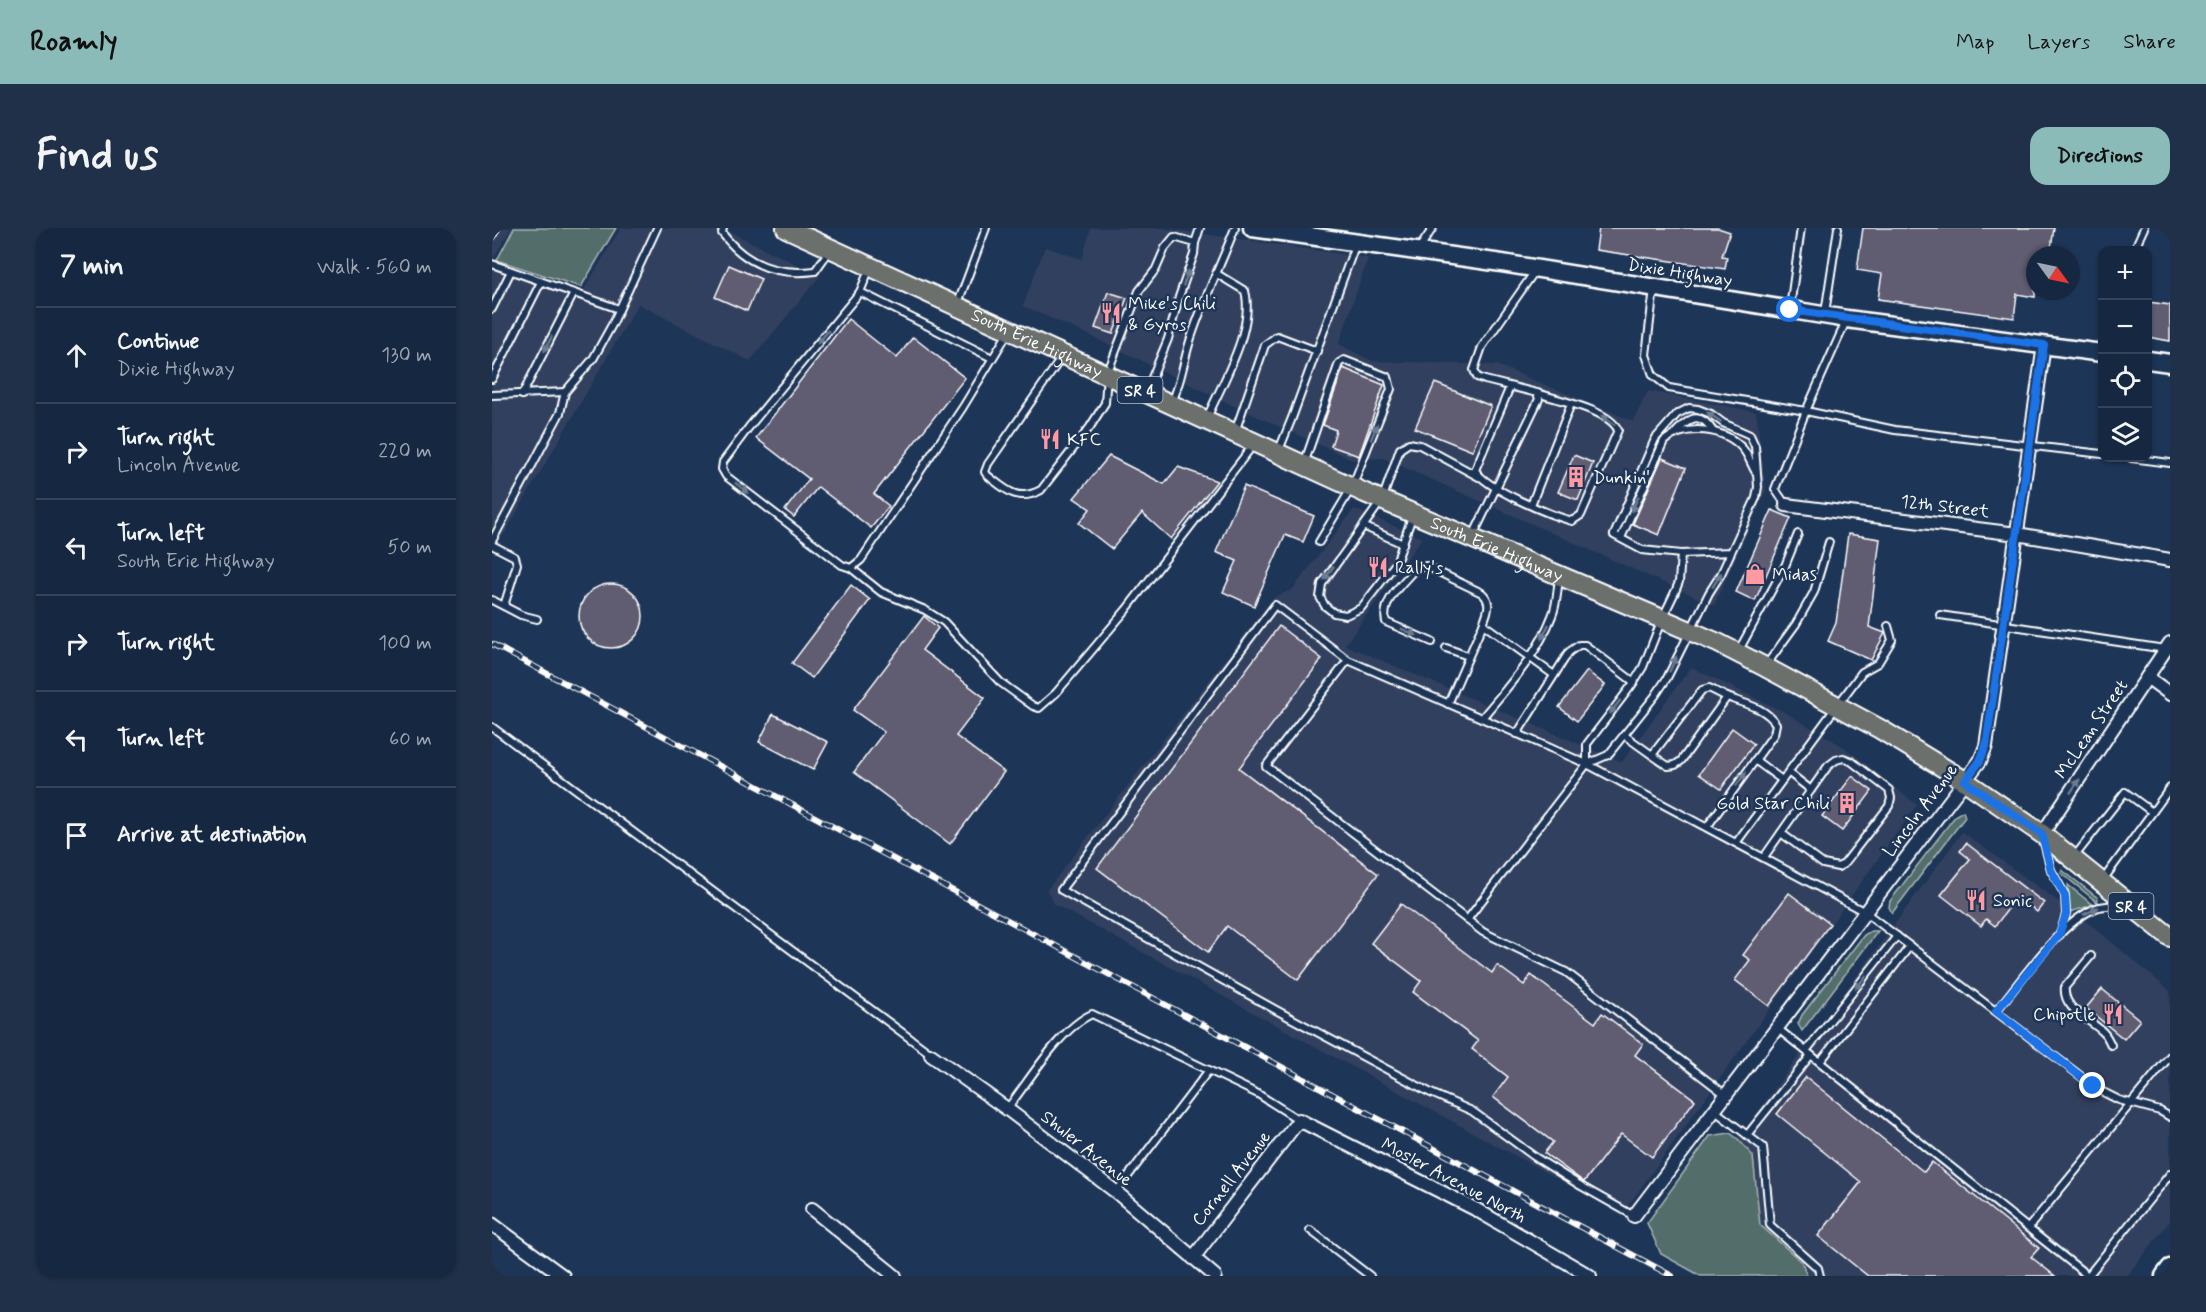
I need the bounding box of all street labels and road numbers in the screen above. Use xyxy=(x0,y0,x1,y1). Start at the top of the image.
street label: Dixie Highway xyxy=(1625,253,1734,295)
street label: South Erie Highway xyxy=(967,303,1106,384)
road number: SR 4 xyxy=(1118,377,1162,403)
street label: 12th Street xyxy=(1899,490,1991,524)
street label: South Erie Highway xyxy=(1426,511,1567,589)
street label: McLean Street xyxy=(2050,675,2134,784)
street label: Lincoln Avenue xyxy=(1878,759,1964,862)
road number: SR 4 xyxy=(2108,893,2154,919)
street label: Shuler Avenue xyxy=(1036,1105,1137,1192)
street label: Cornell Avenue xyxy=(1187,1126,1277,1231)
street label: Mosler Avenue North xyxy=(1377,1132,1530,1229)

